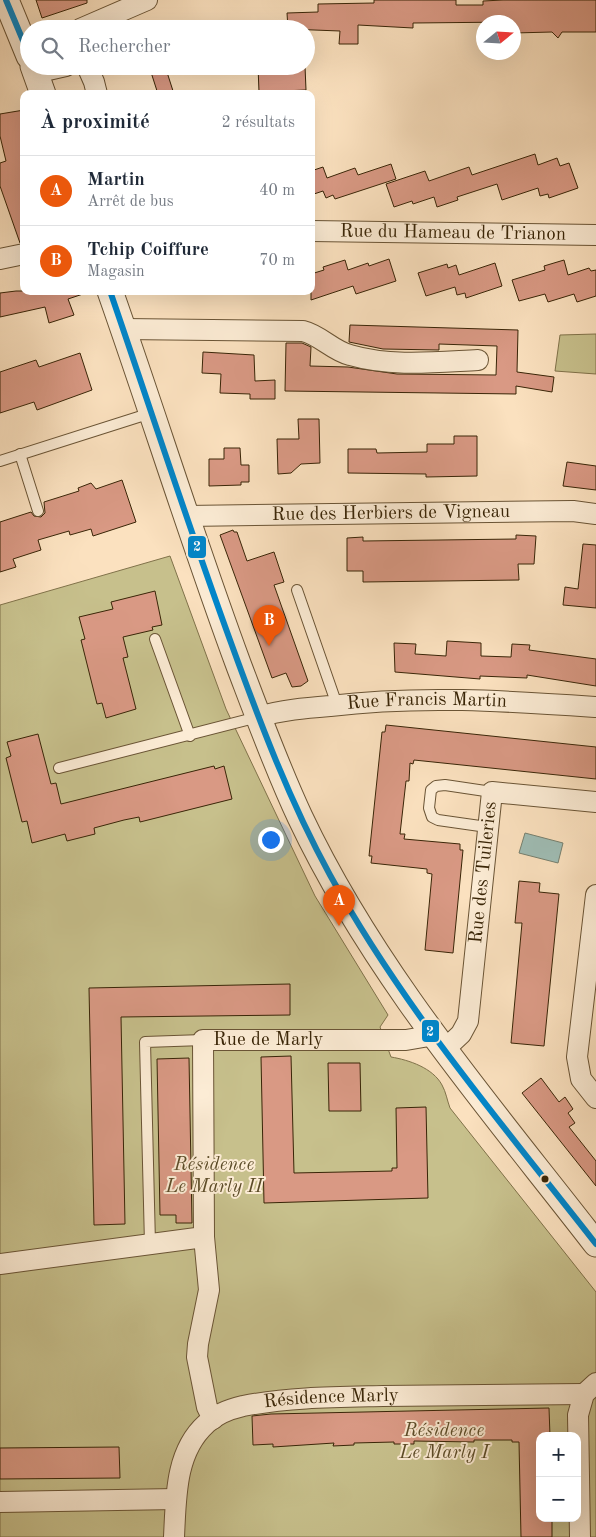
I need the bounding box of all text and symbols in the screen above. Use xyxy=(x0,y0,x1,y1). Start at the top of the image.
north arrow xyxy=(476,15,521,60)
search box xyxy=(20,20,315,75)
icon: search xyxy=(38,34,66,62)
text: Rechercher xyxy=(78,38,171,57)
text: À proximité xyxy=(40,112,150,133)
text: 2 résultats xyxy=(221,115,295,131)
text: Martin xyxy=(87,171,145,190)
text: A xyxy=(50,183,62,199)
text: 40 m xyxy=(259,183,295,199)
text: Arrêt de bus xyxy=(87,194,174,210)
street label: Rue du Hameau de Trianon xyxy=(340,222,566,244)
text: Tchip Coiffure xyxy=(87,241,209,260)
text: B xyxy=(50,253,62,269)
text: 70 m xyxy=(259,253,295,269)
text: Magasin xyxy=(87,264,145,280)
street label: Rue des Herbiers de Vigneau xyxy=(272,502,510,524)
line badge: 2 xyxy=(187,535,207,559)
text: 2 xyxy=(193,540,201,554)
pin: B xyxy=(253,605,285,646)
street label: Rue Francis Martin xyxy=(346,690,507,714)
street label: Rue des Tuileries xyxy=(467,801,500,945)
your location xyxy=(258,827,284,853)
pin: A xyxy=(323,885,355,926)
line badge: 2 xyxy=(421,1019,440,1043)
text: 2 xyxy=(426,1025,434,1039)
street label: Rue de Marly xyxy=(213,1031,323,1050)
park label: Résidence Le Marly II xyxy=(164,1156,265,1197)
unlabelled marker xyxy=(540,1174,550,1184)
street label: Résidence Marly xyxy=(262,1386,399,1412)
park label: Résidence Le Marly I xyxy=(398,1422,491,1463)
map controls xyxy=(536,1432,581,1522)
button: + xyxy=(536,1432,581,1477)
button: − xyxy=(536,1477,581,1522)

